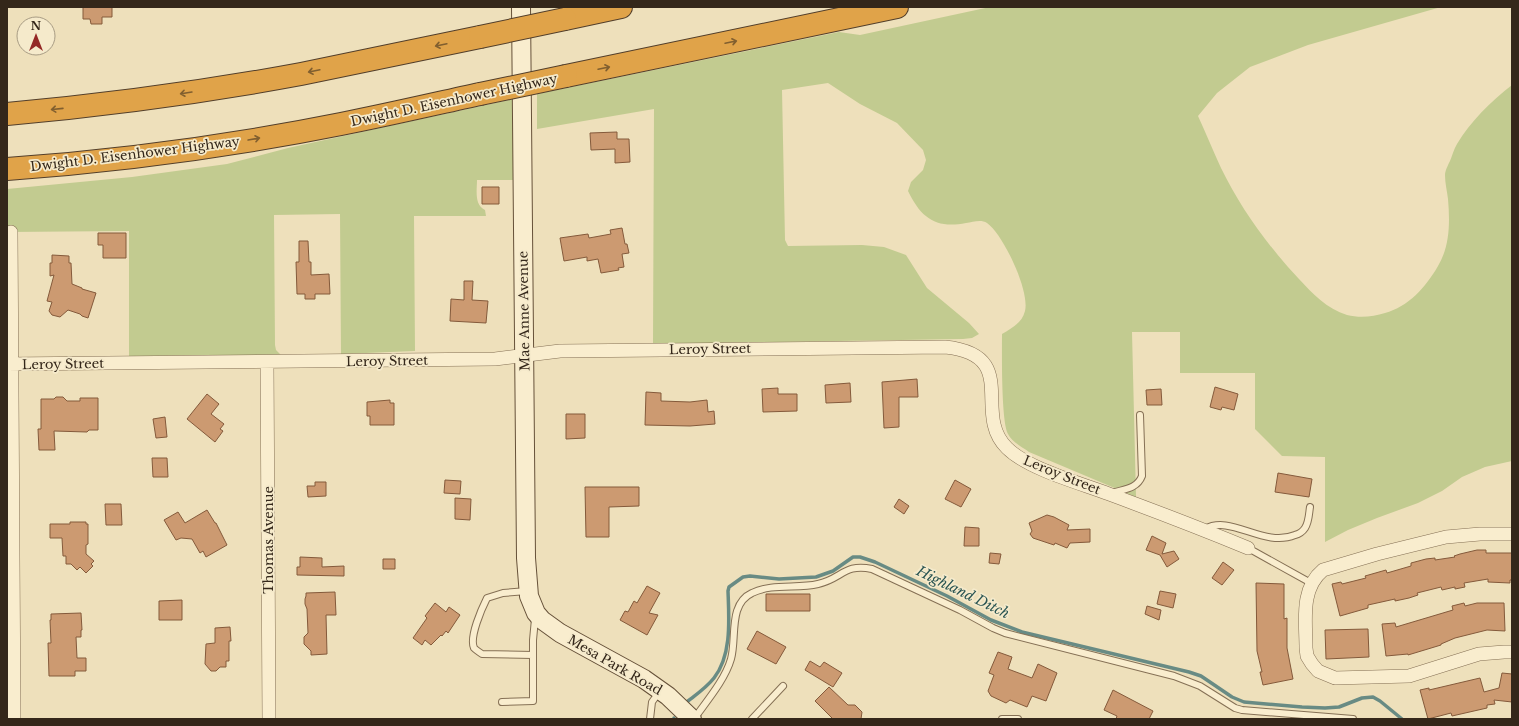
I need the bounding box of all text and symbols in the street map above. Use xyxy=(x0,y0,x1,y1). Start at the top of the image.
north arrow xyxy=(16,16,56,56)
text: N xyxy=(31,19,42,33)
one-way arrow xyxy=(725,37,738,45)
one-way arrow xyxy=(435,41,448,49)
one-way arrow xyxy=(597,64,610,72)
one-way arrow xyxy=(308,68,321,76)
street label: Dwight D. Eisenhower Highway xyxy=(349,70,560,130)
one-way arrow xyxy=(180,89,193,97)
one-way arrow xyxy=(51,105,64,113)
street label: Dwight D. Eisenhower Highway xyxy=(29,133,241,175)
one-way arrow xyxy=(247,135,260,143)
street label: Mae Anne Avenue xyxy=(514,251,534,371)
street label: Leroy Street xyxy=(669,340,751,358)
street label: Leroy Street xyxy=(346,352,428,370)
street label: Leroy Street xyxy=(22,355,104,373)
street label: Leroy Street xyxy=(1021,452,1103,498)
street label: Thomas Avenue xyxy=(260,486,277,594)
water label: Highland Ditch xyxy=(912,561,1013,622)
street label: Mesa Park Road xyxy=(565,631,665,699)

